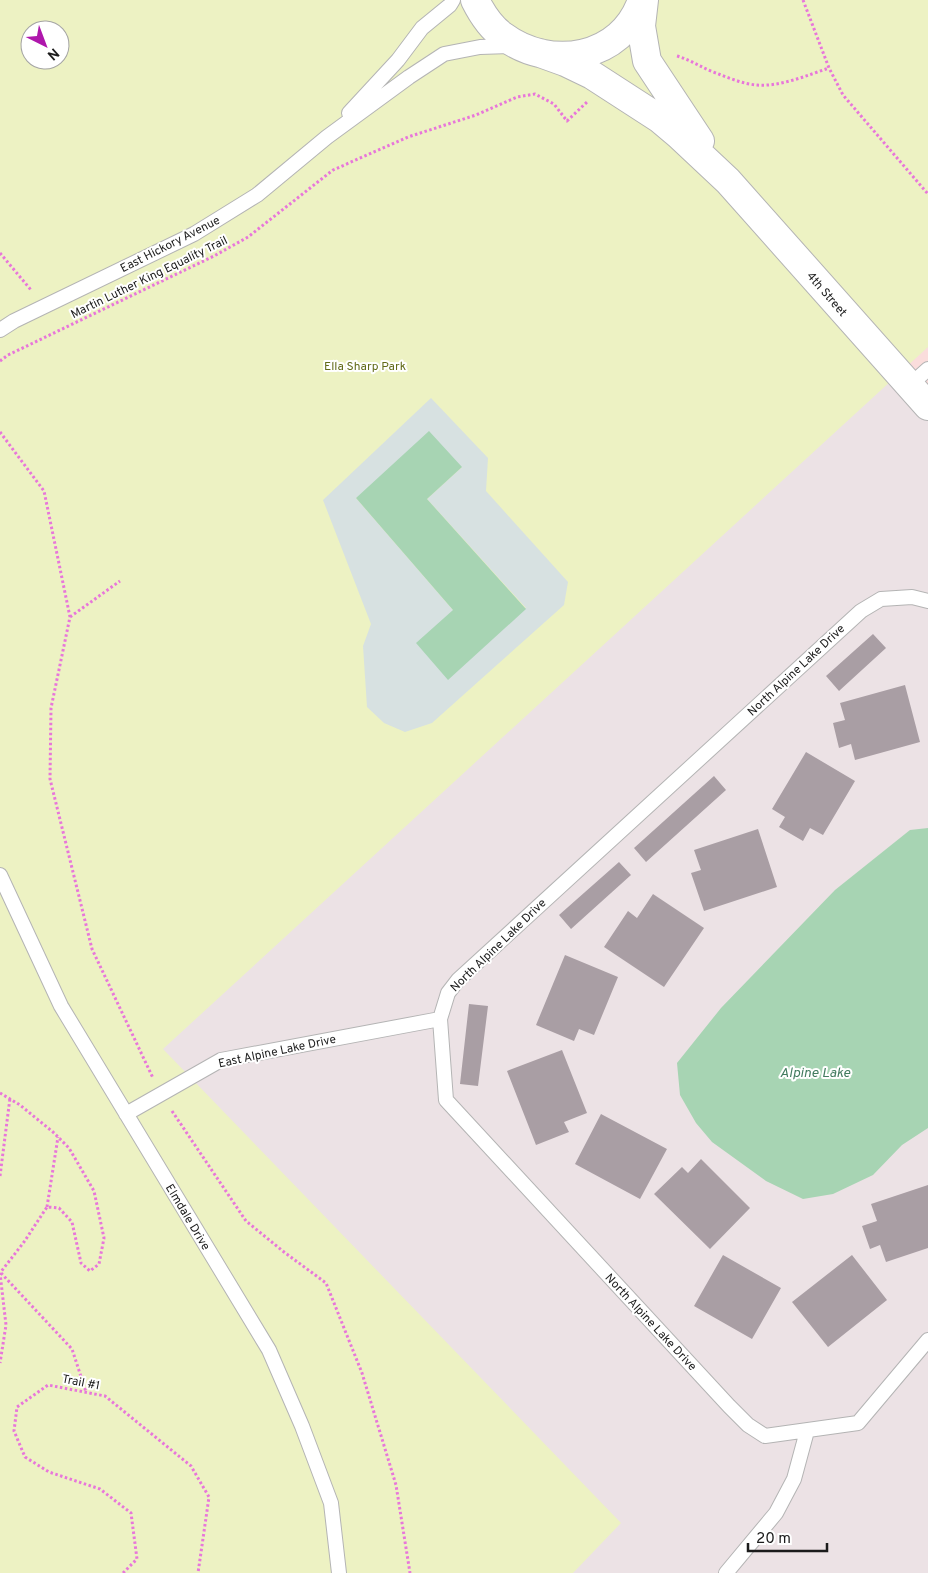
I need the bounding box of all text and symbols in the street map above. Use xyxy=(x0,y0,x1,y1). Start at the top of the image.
north arrow xyxy=(20,20,70,70)
text: N xyxy=(43,44,62,63)
street label: East Hickory Avenue xyxy=(118,213,223,277)
street label: Martin Luther King Equality Trail xyxy=(68,233,230,323)
street label: 4th Street xyxy=(802,269,850,320)
park label: Ella Sharp Park xyxy=(324,359,406,375)
street label: North Alpine Lake Drive xyxy=(745,621,849,720)
street label: North Alpine Lake Drive xyxy=(447,896,550,996)
street label: East Alpine Lake Drive xyxy=(217,1032,338,1072)
water label: Alpine Lake xyxy=(780,1065,851,1082)
street label: Elmdale Drive xyxy=(161,1181,213,1254)
street label: North Alpine Lake Drive xyxy=(601,1271,700,1375)
street label: Trail #1 xyxy=(60,1371,101,1394)
scale bar xyxy=(748,1520,827,1552)
text: 20 m xyxy=(756,1530,791,1549)

